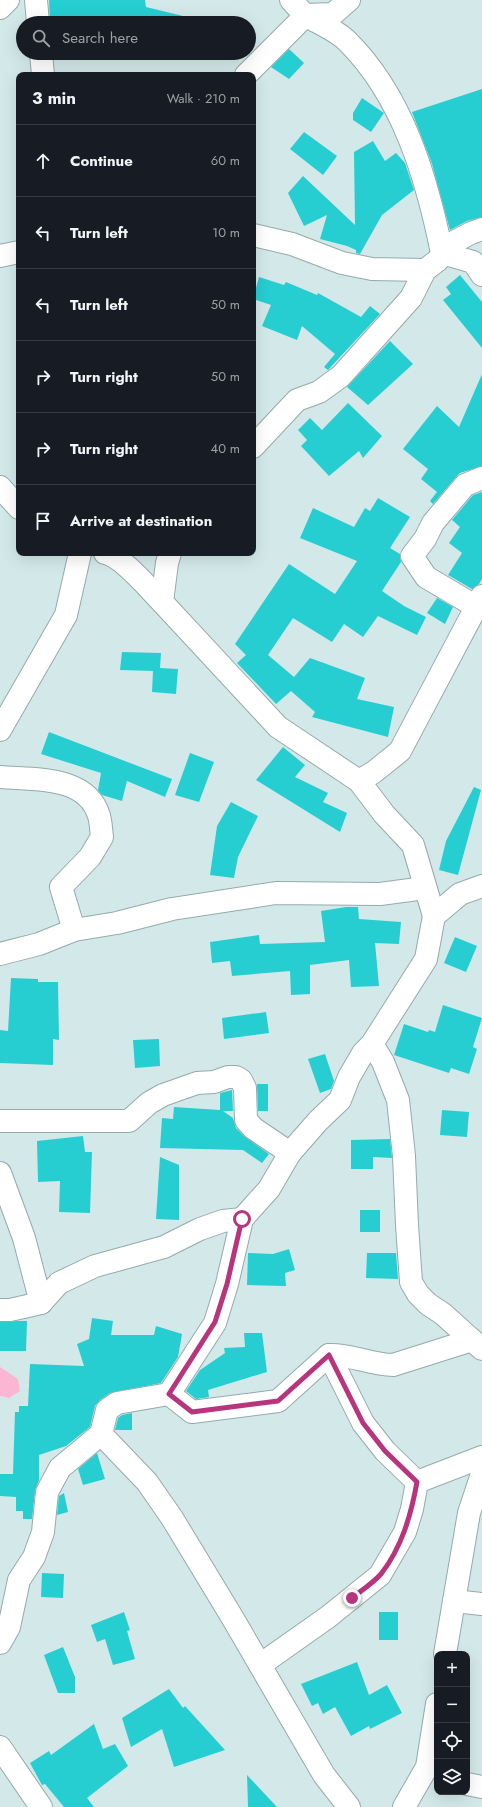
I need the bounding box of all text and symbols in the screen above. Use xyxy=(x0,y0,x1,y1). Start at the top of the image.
search box xyxy=(16,16,256,60)
icon: search xyxy=(30,27,52,49)
text: Search here xyxy=(62,27,138,49)
text: 3 min xyxy=(32,86,76,110)
text: Walk · 210 m xyxy=(167,89,240,108)
icon: ahead xyxy=(32,150,54,172)
text: Continue xyxy=(70,150,133,172)
text: 60 m xyxy=(211,151,240,170)
icon: left xyxy=(32,222,54,244)
text: Turn left xyxy=(70,222,128,244)
text: 10 m xyxy=(212,223,240,242)
icon: left xyxy=(32,294,54,316)
text: Turn left xyxy=(70,294,128,316)
text: 50 m xyxy=(211,295,240,314)
icon: right xyxy=(32,366,54,388)
text: Turn right xyxy=(70,366,138,388)
text: 50 m xyxy=(211,367,240,386)
icon: right xyxy=(32,438,54,460)
text: Turn right xyxy=(70,438,138,460)
text: 40 m xyxy=(211,439,240,458)
icon: arrive xyxy=(32,510,54,532)
text: Arrive at destination xyxy=(70,510,212,532)
route start xyxy=(233,1210,251,1228)
route end xyxy=(343,1589,361,1607)
map controls xyxy=(434,1651,470,1795)
button: + xyxy=(434,1651,470,1687)
button: − xyxy=(434,1687,470,1723)
button: locate xyxy=(434,1723,470,1759)
button: layers xyxy=(434,1759,470,1795)

